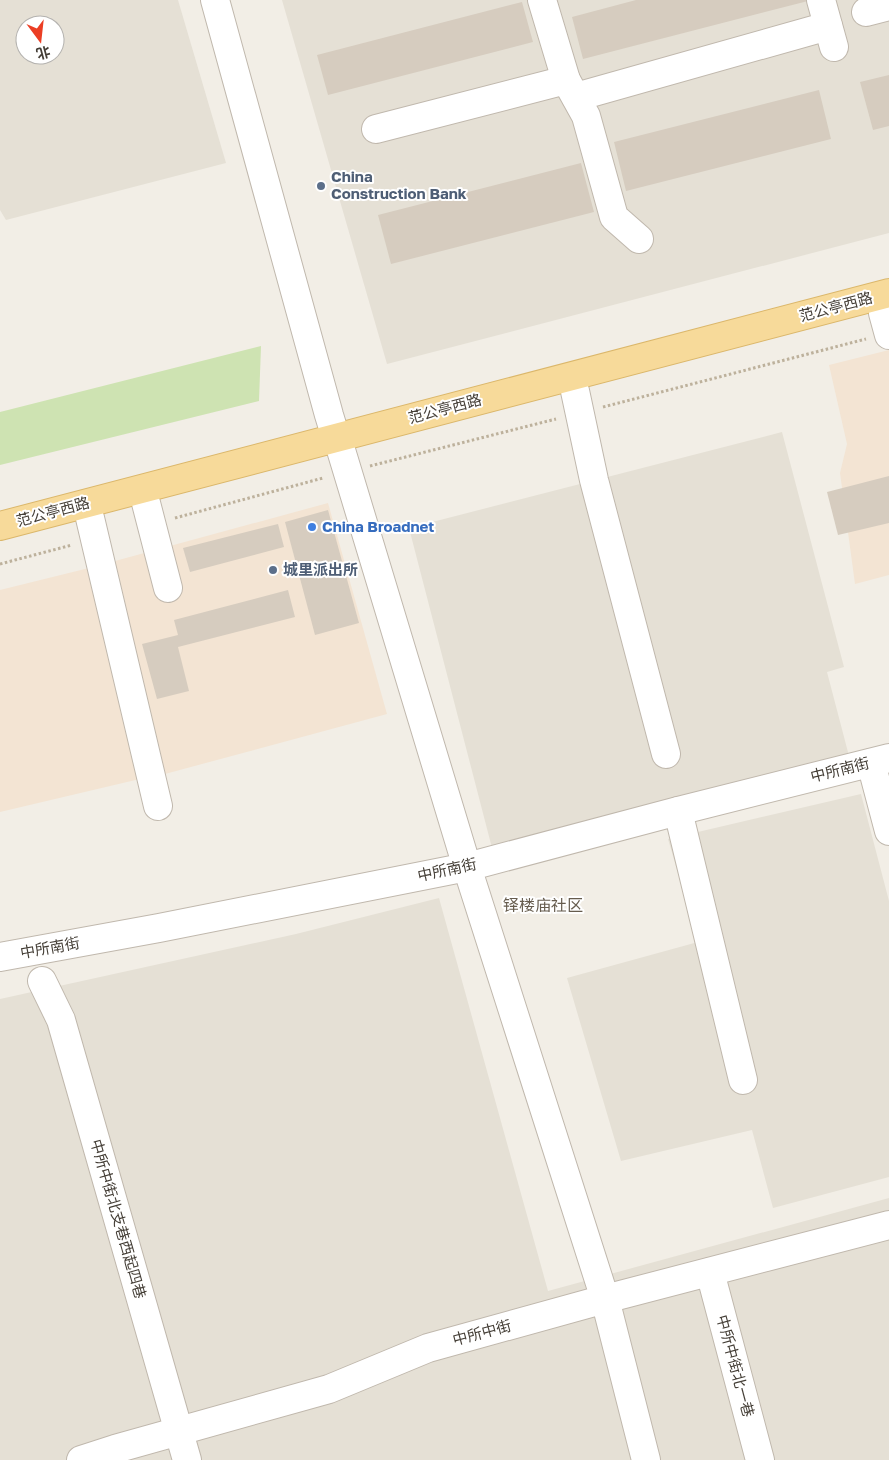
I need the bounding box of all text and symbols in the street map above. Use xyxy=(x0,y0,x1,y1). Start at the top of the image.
north arrow xyxy=(15,15,65,65)
text: 北 xyxy=(35,43,52,63)
place label: China Construction Bank xyxy=(331,167,467,202)
marker: China Construction Bank xyxy=(315,180,327,192)
street label: 范公亭西路 xyxy=(797,288,874,324)
street label: 范公亭西路 xyxy=(406,390,483,426)
street label: 范公亭西路 xyxy=(14,493,91,529)
place label: China Broadnet xyxy=(322,517,434,535)
marker: China Broadnet xyxy=(306,521,318,533)
place label: 城里派出所 xyxy=(283,560,358,578)
marker: 城里派出所 xyxy=(267,564,279,576)
street label: 中所南街 xyxy=(808,753,871,785)
street label: 中所南街 xyxy=(416,854,478,884)
district label: 铎楼庙社区 xyxy=(503,895,583,915)
street label: 中所南街 xyxy=(19,933,81,961)
street label: 中所中街北支巷西起四巷 xyxy=(88,1137,150,1301)
street label: 中所中街北一巷 xyxy=(714,1313,758,1419)
street label: 中所中街 xyxy=(450,1316,513,1348)

